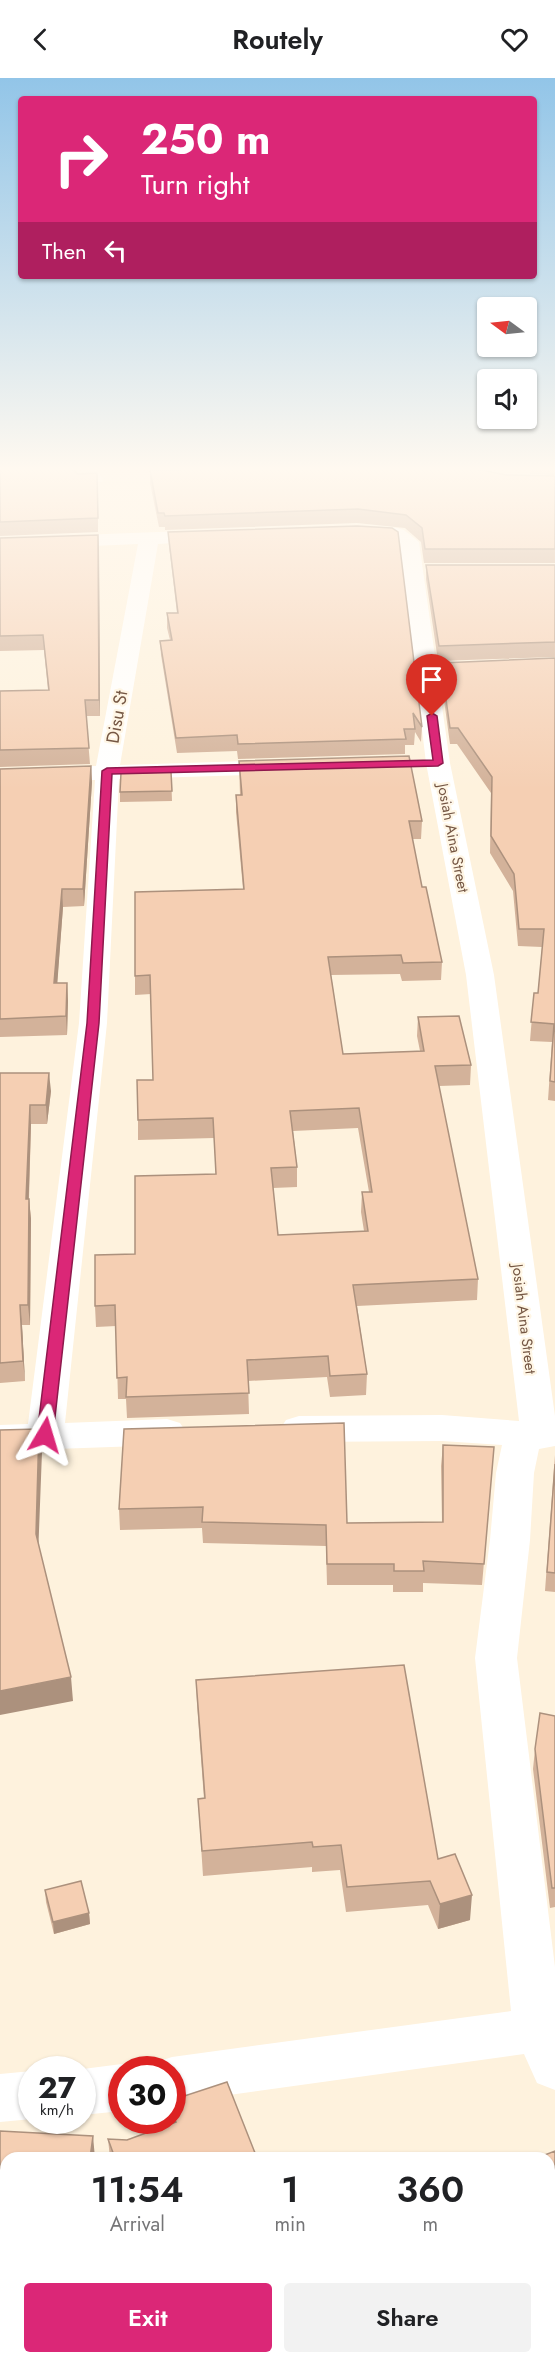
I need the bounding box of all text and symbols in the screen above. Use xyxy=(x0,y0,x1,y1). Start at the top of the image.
text: Routely xyxy=(232,20,323,59)
icon: back xyxy=(24,23,57,56)
icon: heart xyxy=(498,23,531,56)
text: 250 m xyxy=(141,109,271,170)
icon: right xyxy=(42,120,120,198)
text: Turn right xyxy=(141,165,249,204)
icon: left xyxy=(99,234,132,267)
text: Then xyxy=(42,235,87,267)
north arrow xyxy=(477,297,537,357)
map controls xyxy=(477,297,537,429)
button: sound xyxy=(477,369,537,429)
pin xyxy=(406,654,457,716)
icon: arrive xyxy=(415,663,448,696)
street label: Disu St xyxy=(100,688,135,745)
street label: Josiah Aina Street xyxy=(431,780,474,895)
street label: Josiah Aina Street xyxy=(506,1261,542,1376)
position arrow xyxy=(13,1403,77,1467)
speed limit sign: 30 xyxy=(108,2056,186,2134)
text: 27 xyxy=(38,2066,76,2109)
text: km/h xyxy=(40,2099,74,2121)
text: 11:54 xyxy=(91,2163,184,2215)
text: 1 xyxy=(281,2163,299,2215)
text: 360 xyxy=(397,2163,464,2215)
text: Arrival xyxy=(110,2210,165,2239)
text: min xyxy=(274,2210,306,2239)
text: m xyxy=(423,2210,438,2239)
button: Exit xyxy=(24,2283,272,2352)
button: Share xyxy=(284,2283,531,2352)

